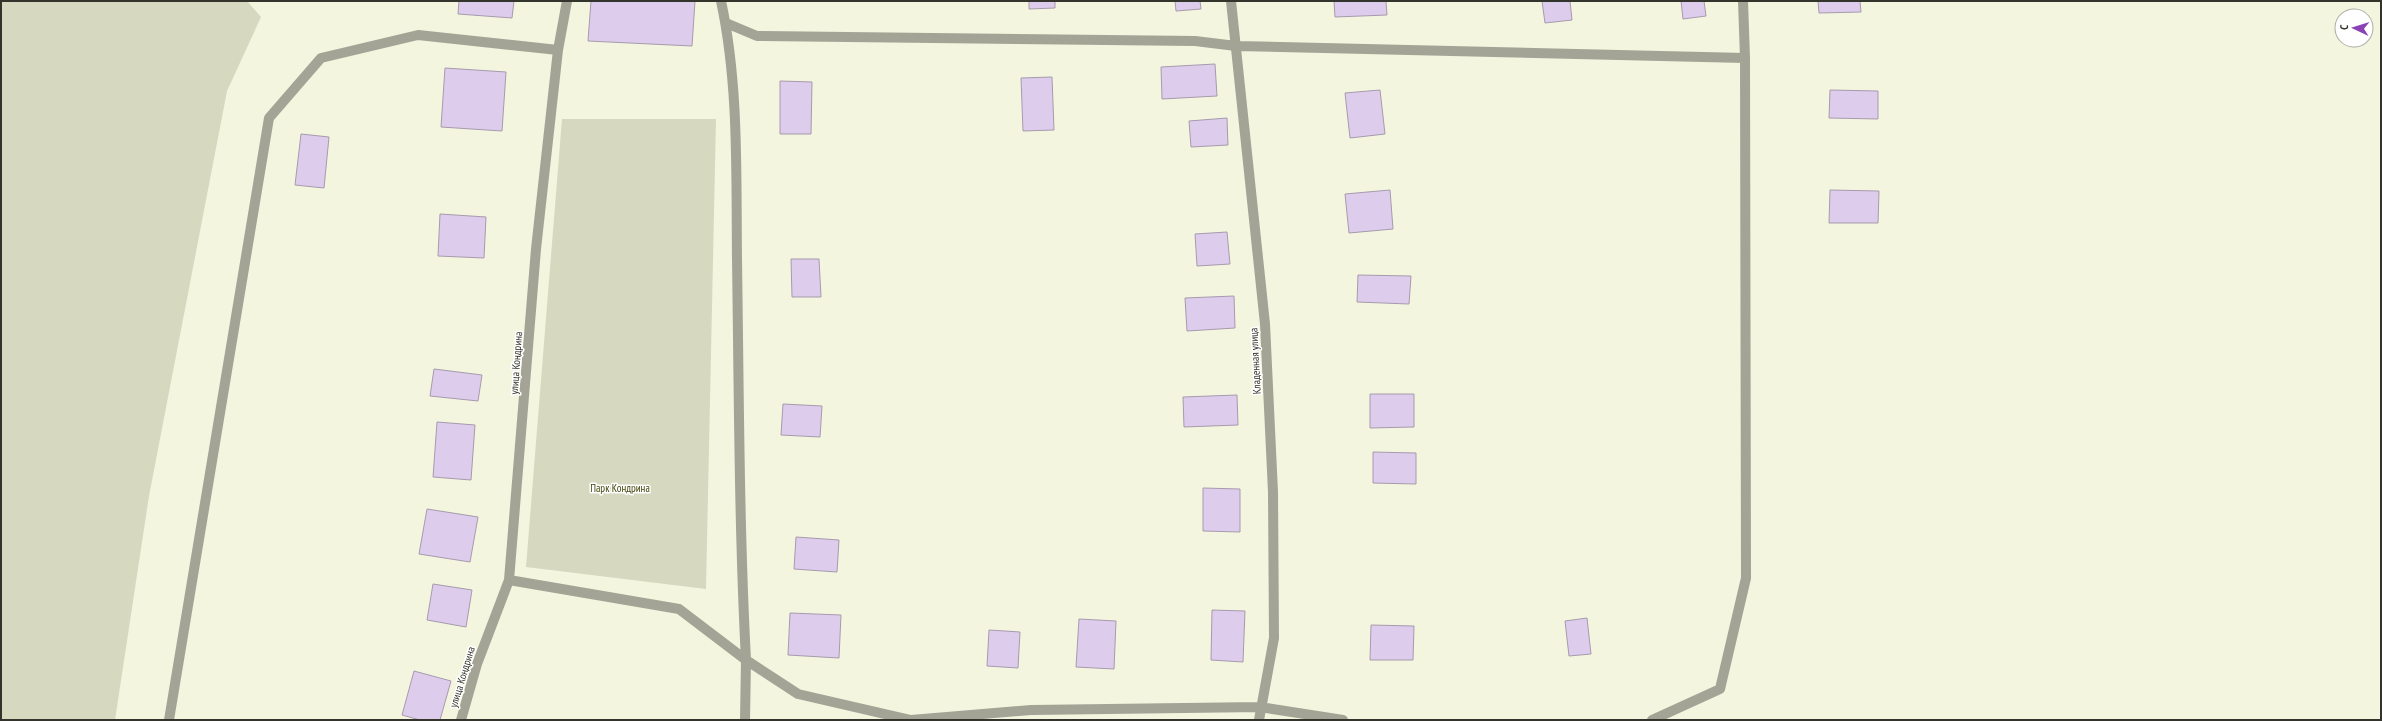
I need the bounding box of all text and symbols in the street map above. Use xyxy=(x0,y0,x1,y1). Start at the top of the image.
north arrow xyxy=(2334,8,2374,48)
text: С xyxy=(2337,24,2351,30)
street label: Кладенная улица xyxy=(1246,327,1264,395)
street label: улица Кондрина xyxy=(507,331,525,395)
park label: Парк Кондрина xyxy=(590,481,650,495)
street label: улица Кондрина xyxy=(446,645,478,709)

